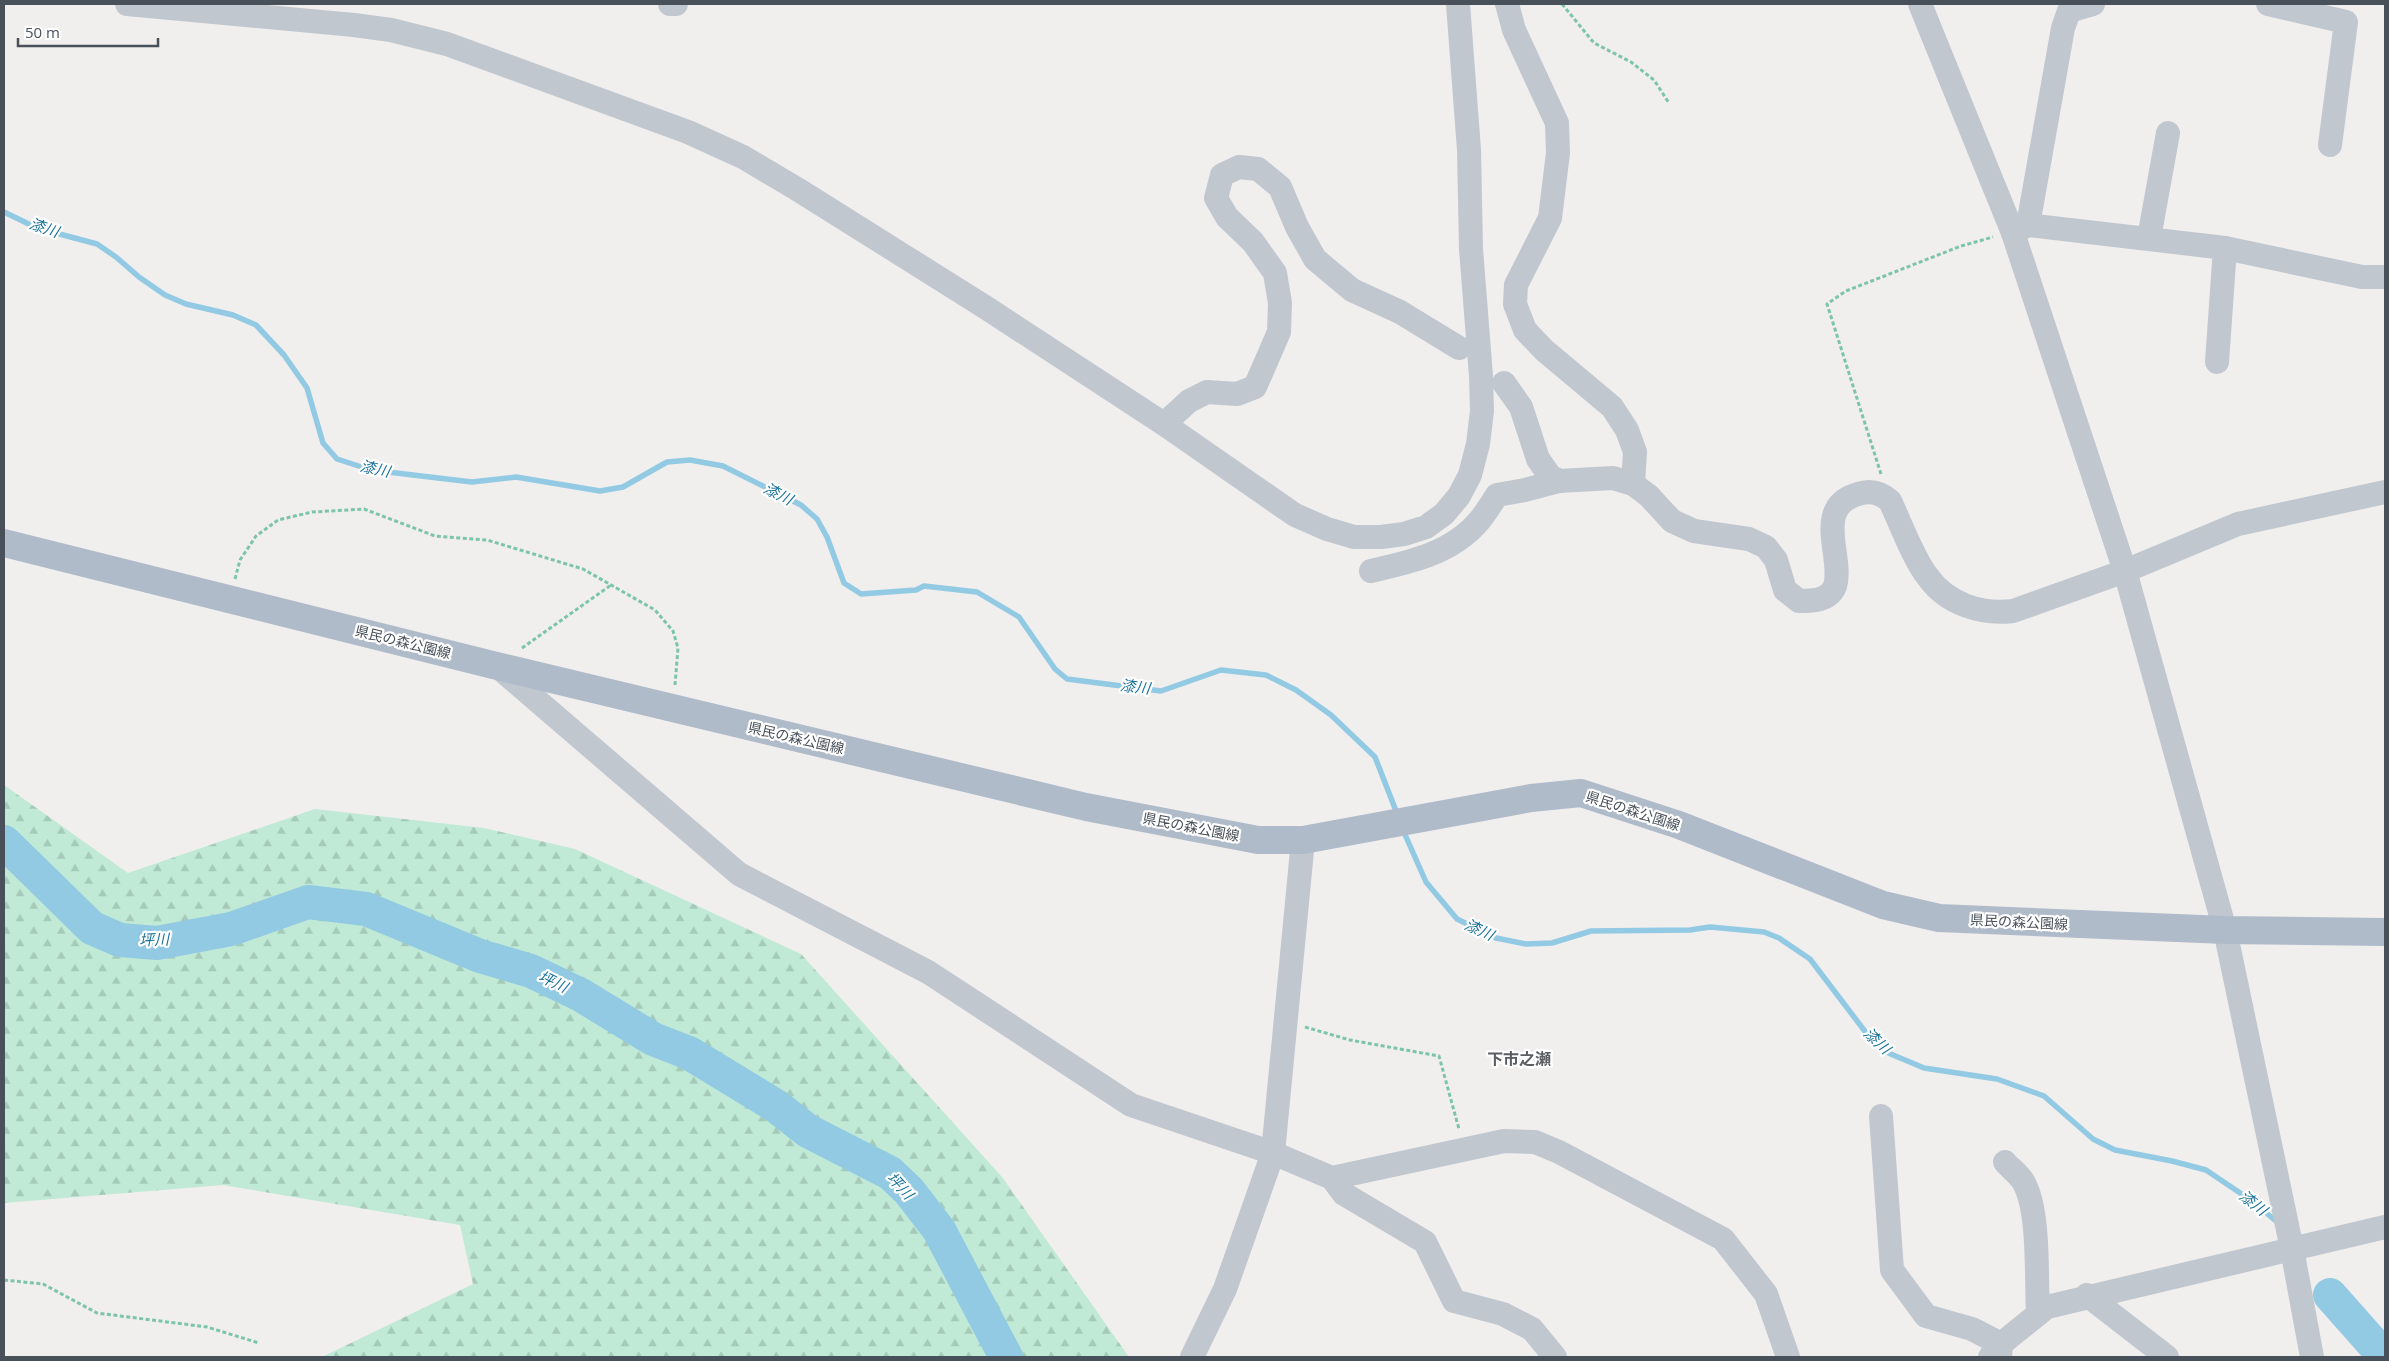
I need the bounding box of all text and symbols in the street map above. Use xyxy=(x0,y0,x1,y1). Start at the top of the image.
scale bar xyxy=(18,15,158,47)
text: 50 m xyxy=(25,22,60,42)
water label: 漆川 xyxy=(27,213,64,242)
water label: 漆川 xyxy=(358,455,394,481)
water label: 漆川 xyxy=(761,477,798,510)
street label: 県民の森公園線 xyxy=(353,620,453,663)
water label: 漆川 xyxy=(1119,674,1153,698)
street label: 県民の森公園線 xyxy=(746,717,846,758)
street label: 県民の森公園線 xyxy=(1584,786,1683,835)
street label: 県民の森公園線 xyxy=(1141,808,1241,845)
street label: 県民の森公園線 xyxy=(1970,909,2068,934)
water label: 漆川 xyxy=(1462,914,1499,945)
water label: 坪川 xyxy=(139,928,171,950)
water label: 坪川 xyxy=(536,966,573,997)
water label: 漆川 xyxy=(1860,1023,1897,1059)
district label: 下市之瀬 xyxy=(1487,1048,1551,1070)
water label: 坪川 xyxy=(883,1168,920,1205)
water label: 漆川 xyxy=(2236,1185,2273,1221)

